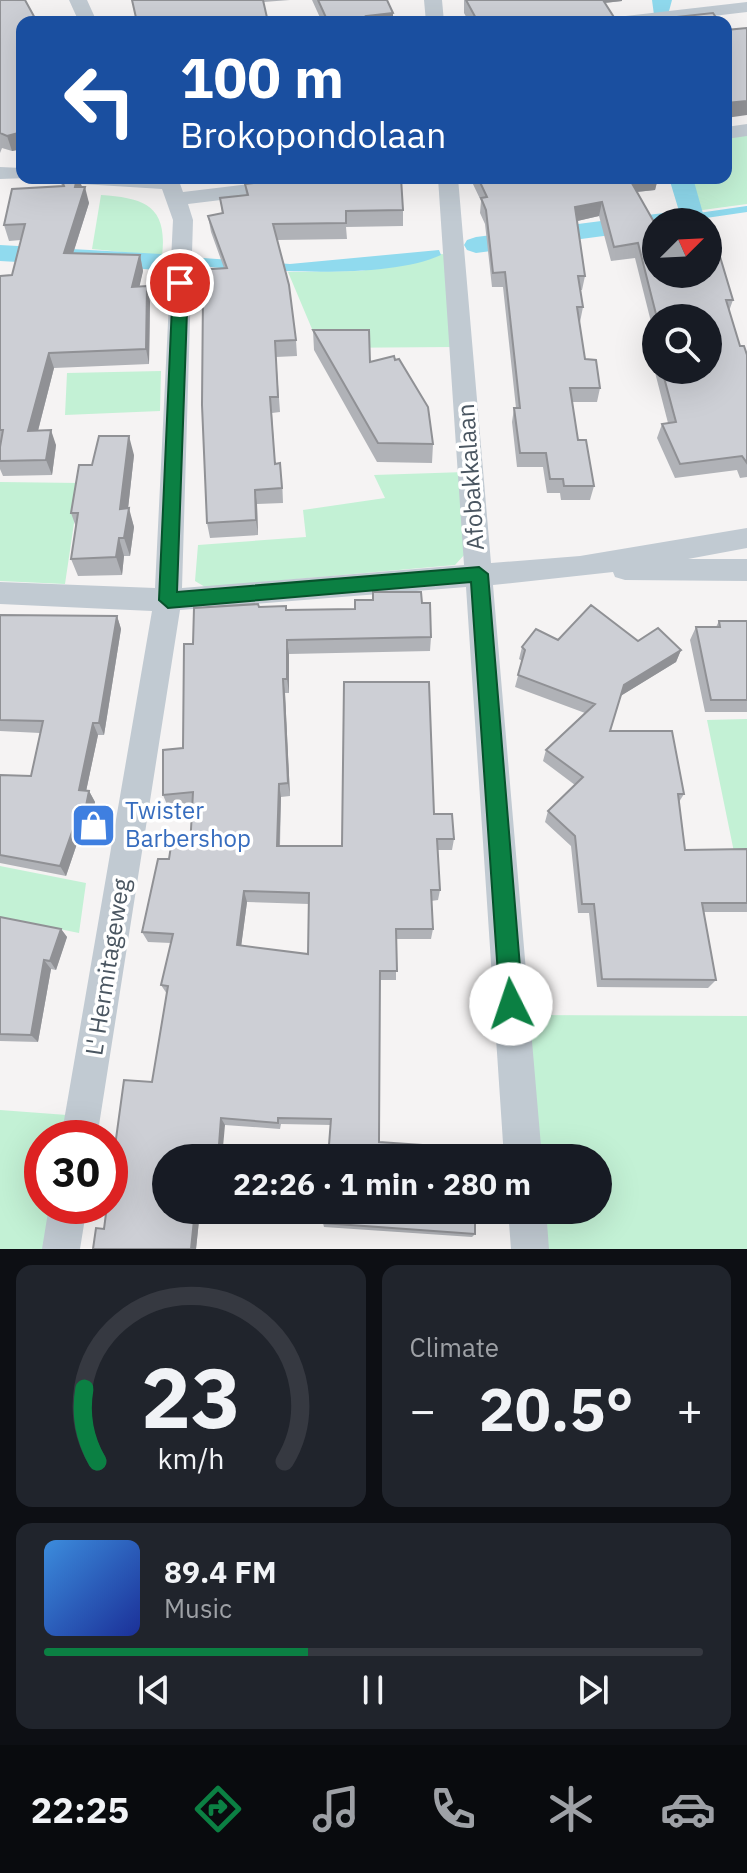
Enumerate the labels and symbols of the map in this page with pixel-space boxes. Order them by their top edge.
north arrow [642,208,722,288]
pin [146,249,214,317]
street label: Afobakkalaan [449,403,491,552]
place label: Twister Barbershop [125,794,251,854]
shop icon: Twister Barbershop [70,801,118,849]
street label: L' Hermitageweg [77,876,137,1058]
position arrow [469,962,553,1046]
speed limit sign: 30 [24,1120,128,1224]

